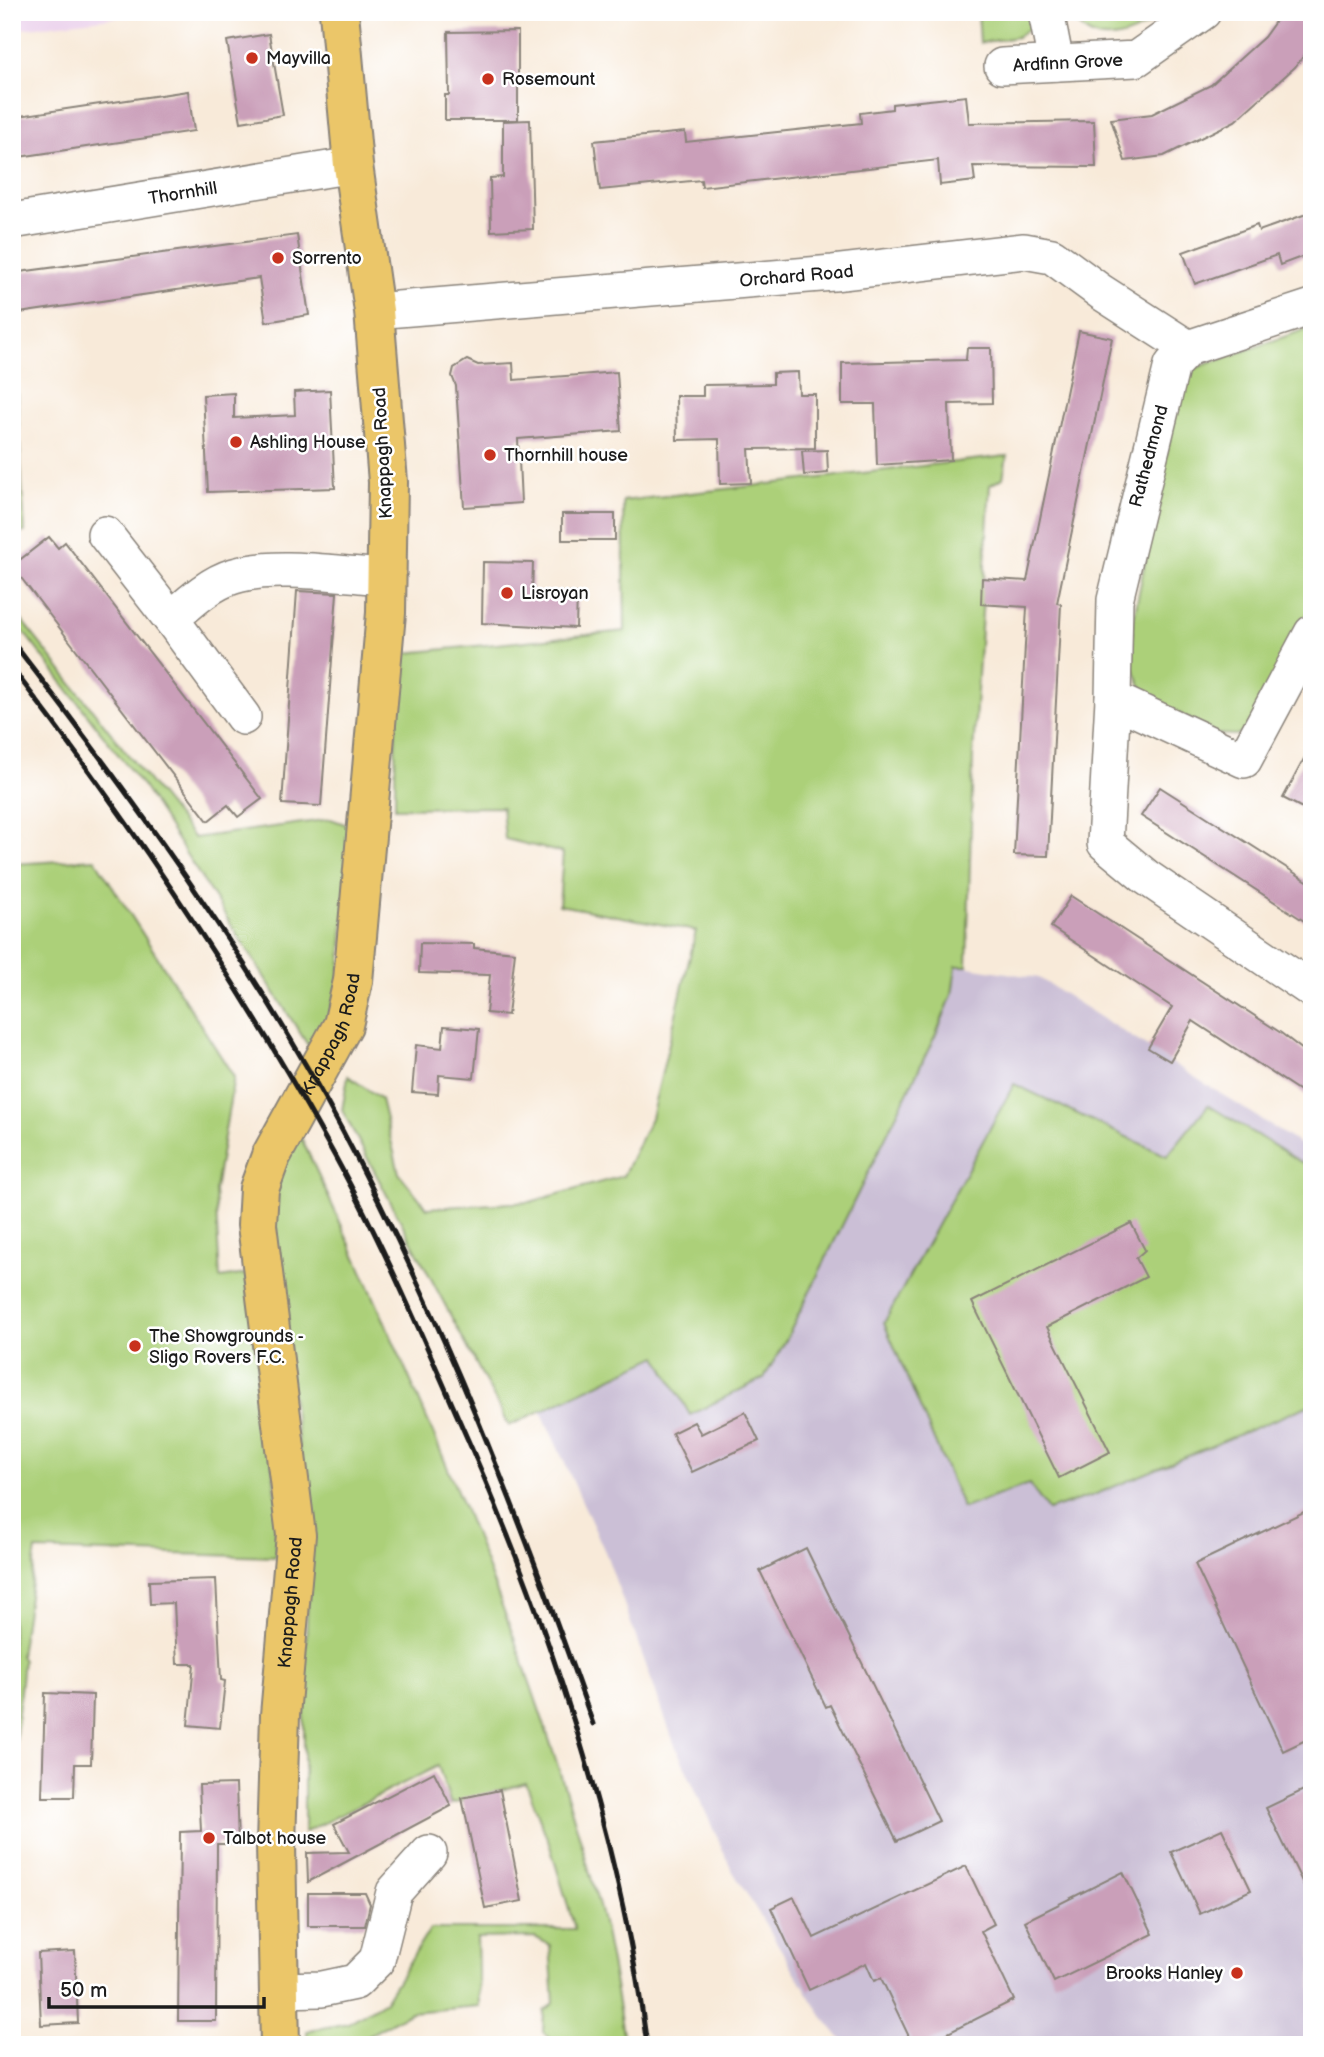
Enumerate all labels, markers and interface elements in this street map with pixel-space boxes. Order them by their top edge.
place label: Mayvilla [266,48,331,69]
street label: Ardfinn Grove [1012,49,1124,76]
marker: Mayvilla [244,50,260,66]
place label: Rosemount [502,69,596,90]
marker: Rosemount [480,71,496,87]
street label: Thornhill [147,177,219,209]
place label: Sorrento [292,248,362,269]
marker: Sorrento [270,250,286,266]
street label: Orchard Road [739,260,855,291]
street label: Knappagh Road [369,387,397,519]
street label: Rathedmond [1125,403,1173,509]
place label: Ashling House [250,432,366,453]
marker: Ashling House [228,434,244,450]
place label: Thornhill house [504,445,628,466]
marker: Thornhill house [482,447,498,463]
place label: Lisroyan [521,583,589,604]
marker: Lisroyan [499,585,515,601]
street label: Knappagh Road [296,972,364,1099]
place label: The Showgrounds - Sligo Rovers F.C. [149,1326,304,1368]
marker: The Showgrounds - Sligo Rovers F.C. [127,1338,143,1354]
street label: Knappagh Road [274,1536,306,1669]
place label: Talbot house [223,1828,327,1849]
marker: Talbot house [201,1830,217,1846]
place label: Brooks Hanley [1105,1963,1224,1984]
marker: Brooks Hanley [1229,1965,1245,1981]
scale bar [49,1966,264,2010]
text: 50 m [60,1978,107,2003]

